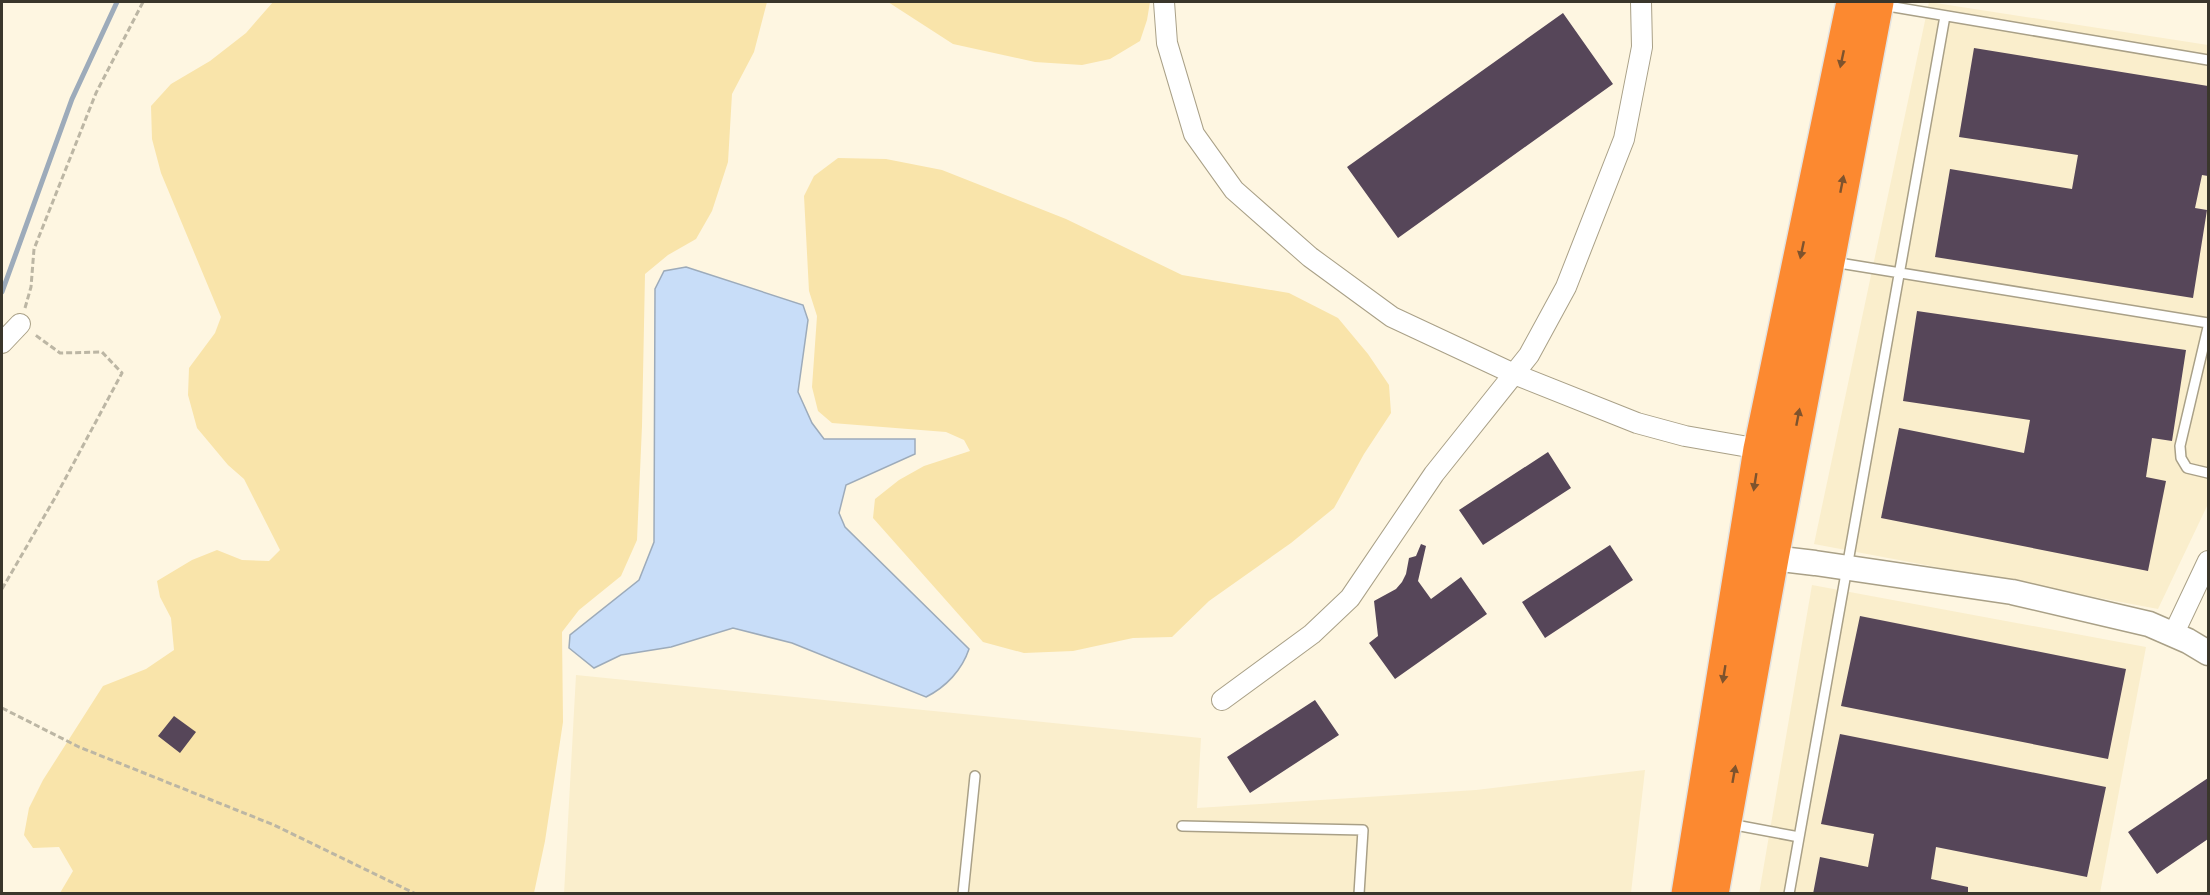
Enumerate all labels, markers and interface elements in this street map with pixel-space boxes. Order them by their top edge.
one-way arrow [1836,49,1846,68]
one-way arrow [1838,174,1847,193]
one-way arrow [1797,240,1806,259]
one-way arrow [1794,407,1803,426]
one-way arrow [1750,473,1759,492]
one-way arrow [1719,665,1728,684]
one-way arrow [1729,764,1738,783]

